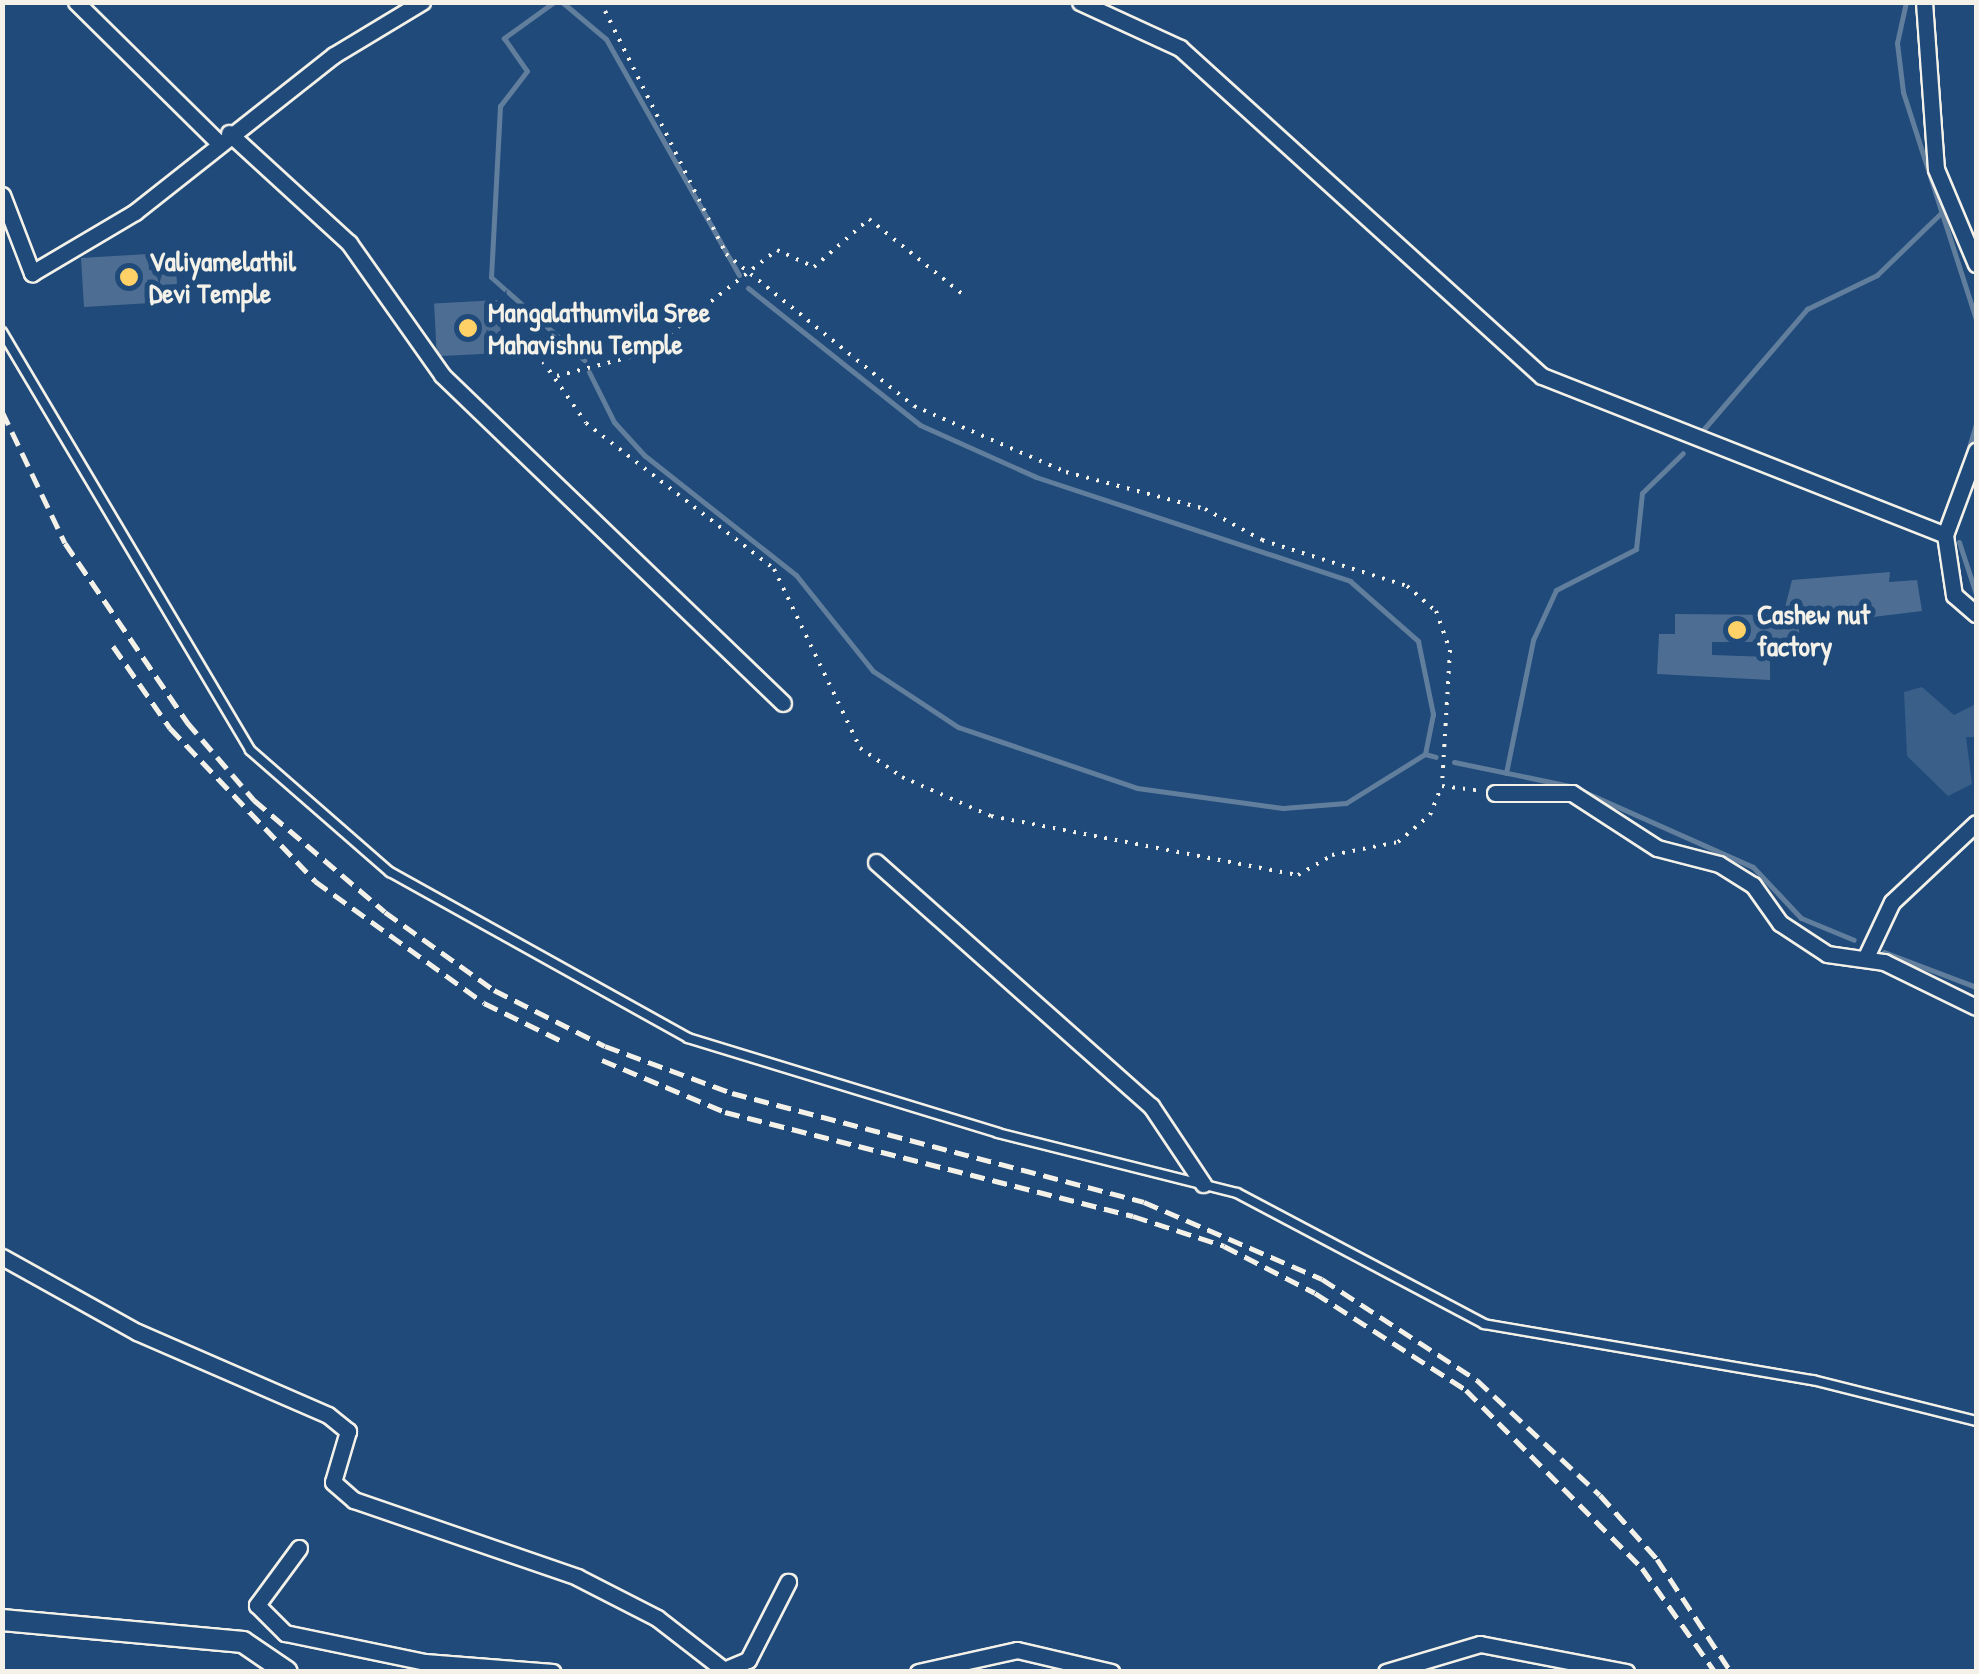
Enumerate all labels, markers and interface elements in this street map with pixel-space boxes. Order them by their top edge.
place label: Valiyamelathil Devi Temple [149,244,296,310]
marker: Valiyamelathil Devi Temple [118,266,140,288]
place label: Mangalathumvila Sree Mahavishnu Temple [488,295,710,361]
marker: Mangalathumvila Sree Mahavishnu Temple [457,317,479,339]
place label: Cashew nut factory [1757,597,1870,663]
marker: Cashew nut factory [1726,619,1748,641]

